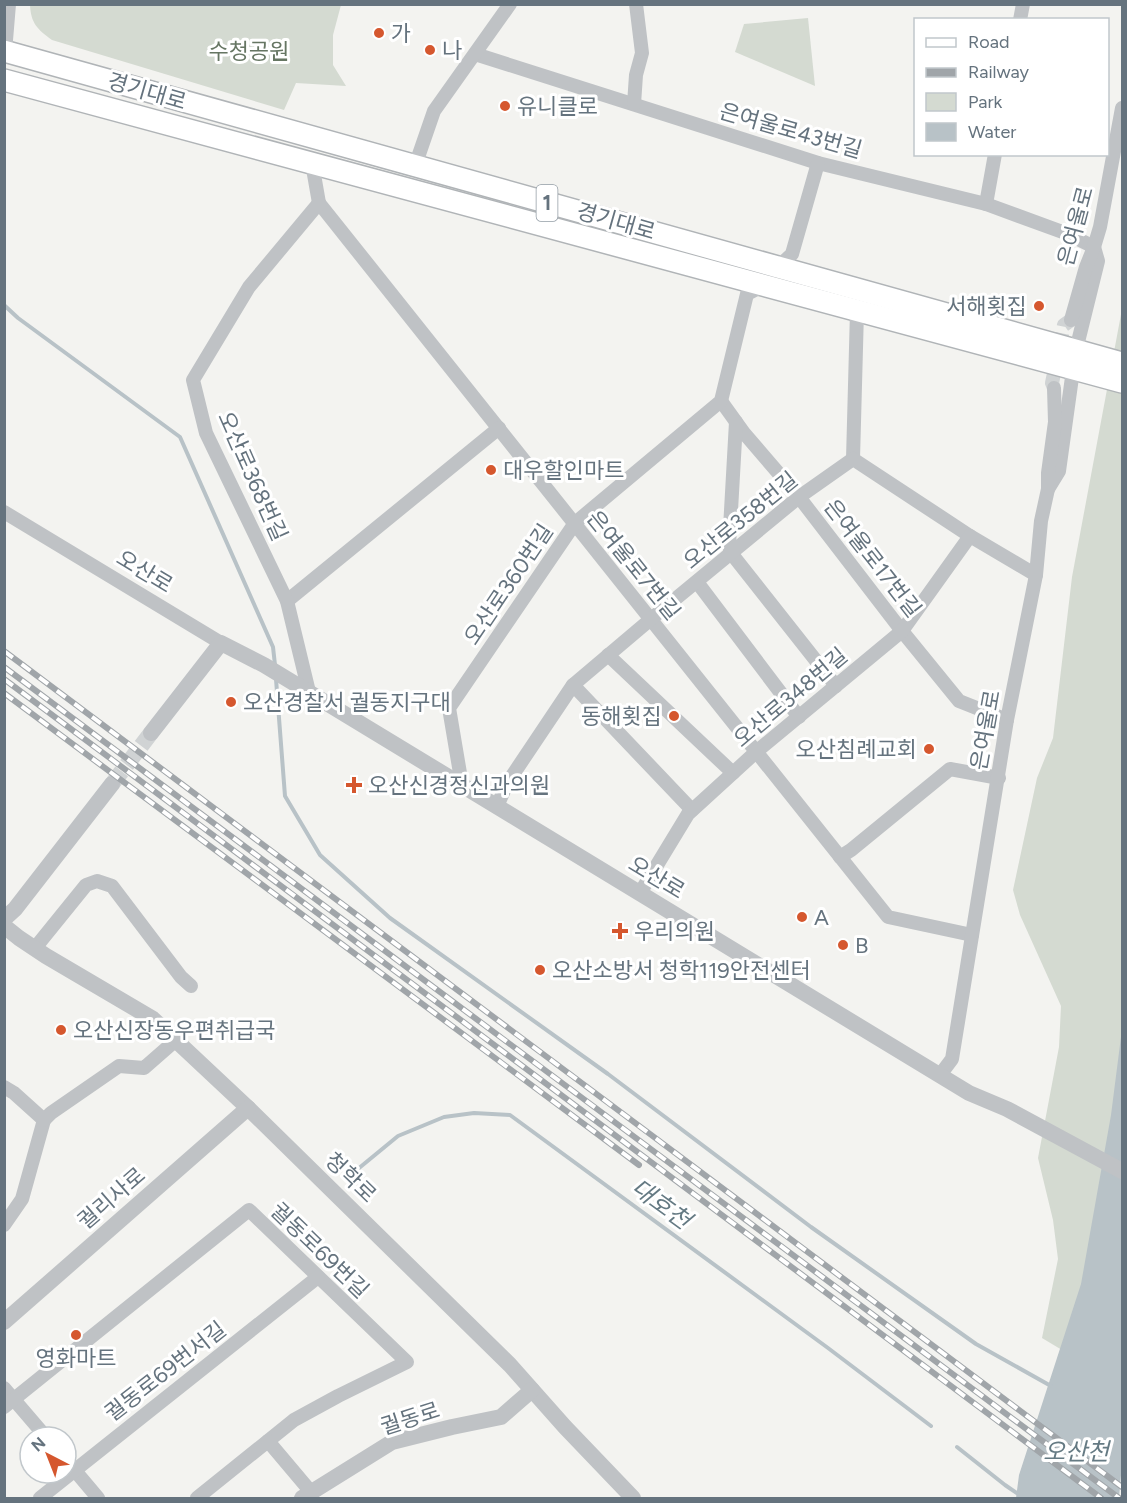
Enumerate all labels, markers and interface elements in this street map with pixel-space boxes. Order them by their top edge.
legend [914,18,1109,156]
place label: 가 [391,20,411,47]
marker: 가 [372,26,386,40]
text: Road [968,31,1009,53]
place label: 나 [442,37,462,64]
park label: 수청공원 [209,38,289,65]
marker: 나 [423,43,437,57]
text: Railway [968,61,1030,83]
street label: 경기대로 [104,67,189,116]
text: Park [968,91,1003,113]
place label: 유니클로 [517,93,598,120]
street label: 은여울로43번길 [716,97,865,164]
marker: 유니클로 [498,99,512,113]
text: Water [968,121,1016,143]
street label: 은여울로 [1052,184,1099,269]
road number: 1 [536,185,558,221]
street label: 경기대로 [573,197,658,246]
place label: 서해횟집 [946,293,1027,320]
marker: 서해횟집 [1032,299,1046,313]
street label: 오산로368번길 [212,407,293,545]
place label: 대우할인마트 [503,457,624,484]
marker: 대우할인마트 [484,463,498,477]
street label: 오산로358번길 [678,466,803,575]
street label: 은여울로17번길 [818,494,927,623]
street label: 은여울로7번길 [581,505,686,626]
street label: 오산로360번길 [458,519,559,650]
street label: 오산로 [112,544,178,599]
street label: 오산로348번길 [728,642,853,753]
street label: 은여울로 [965,688,1006,772]
place label: 오산경찰서 궐동지구대 [243,689,451,716]
marker: 오산경찰서 궐동지구대 [224,695,238,709]
place label: 동해횟집 [581,703,662,730]
marker: 동해횟집 [667,709,681,723]
place label: 오산침례교회 [796,736,917,763]
marker: 오산침례교회 [922,742,936,756]
place label: 오산신경정신과의원 [368,772,550,799]
marker: 오산신경정신과의원 [345,776,363,794]
street label: 오산로 [624,850,690,905]
place label: A [814,904,829,931]
marker: A [795,910,809,924]
place label: 우리의원 [634,918,715,945]
marker: 우리의원 [611,922,629,940]
place label: B [855,932,868,959]
marker: B [836,938,850,952]
place label: 오산소방서 청학119안전센터 [552,957,811,984]
marker: 오산소방서 청학119안전센터 [533,963,547,977]
place label: 오산신장동우편취급국 [73,1017,275,1044]
marker: 오산신장동우편취급국 [54,1023,68,1037]
street label: 청학로 [319,1147,382,1208]
street label: 궐리사로 [72,1162,151,1235]
water label: 대호천 [626,1172,699,1237]
street label: 궐동로69번길 [265,1197,374,1304]
street label: 궐동로69번서길 [99,1316,231,1427]
marker: 영화마트 [69,1328,83,1342]
place label: 영화마트 [36,1345,116,1372]
street label: 궐동로 [377,1396,443,1441]
north arrow [18,1425,78,1485]
text: N [27,1433,49,1455]
water label: 오산천 [1043,1437,1112,1466]

